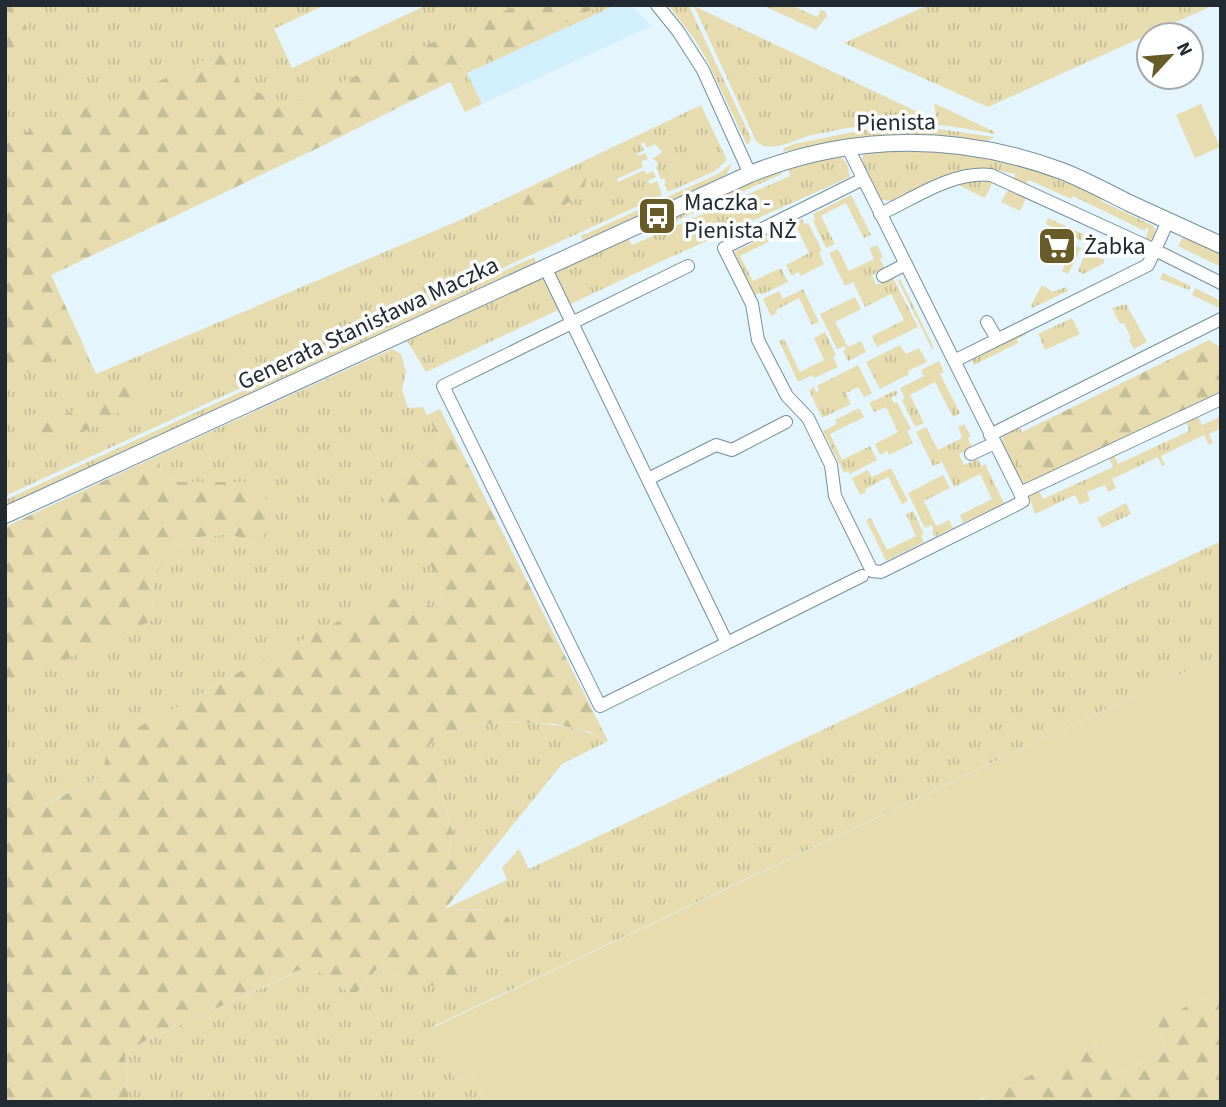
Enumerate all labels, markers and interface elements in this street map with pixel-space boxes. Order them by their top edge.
north arrow [1135,21,1205,91]
text: N [1169,38,1199,61]
street label: Pienista [856,104,936,141]
place label: Maczka - Pienista NŻ [684,185,797,248]
bus stop icon: Maczka - Pienista NŻ [636,195,678,237]
supermarket icon: Żabka [1036,225,1078,267]
place label: Żabka [1084,229,1146,264]
street label: Generała Stanisława Maczka [232,248,504,399]

